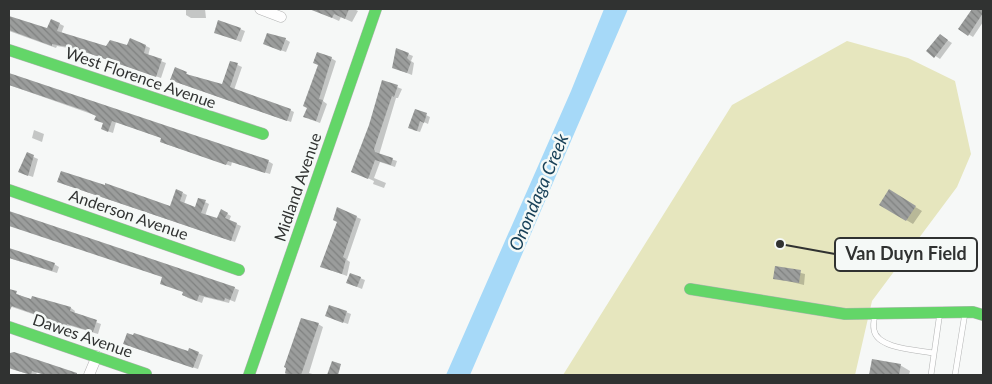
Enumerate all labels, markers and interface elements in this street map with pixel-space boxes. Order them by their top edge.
street label: West Florence Avenue [63,42,219,112]
street label: Midland Avenue [270,130,324,244]
water label: Onondaga Creek [503,130,573,254]
street label: Anderson Avenue [67,185,191,243]
callout: Van Duyn Field [835,238,977,271]
text: Van Duyn Field [844,242,967,264]
street label: Dawes Avenue [31,309,135,361]

